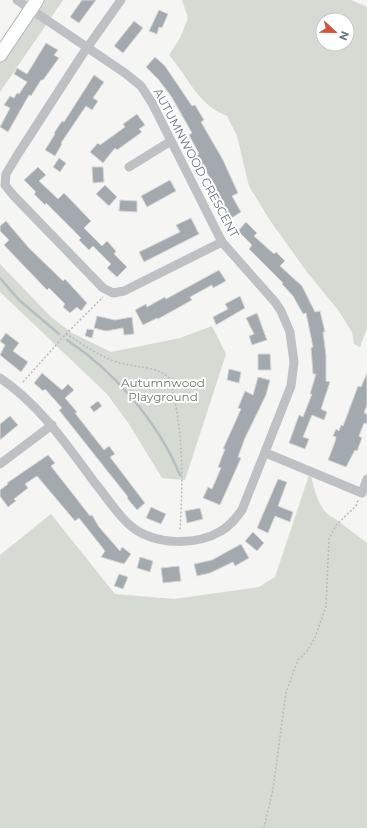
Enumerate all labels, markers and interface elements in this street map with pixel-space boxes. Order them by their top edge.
north arrow [315,12,355,52]
text: N [336,29,352,42]
street label: AUTUMNWOOD CRESCENT [151,85,242,240]
park label: Autumnwood Playground [121,375,205,404]

